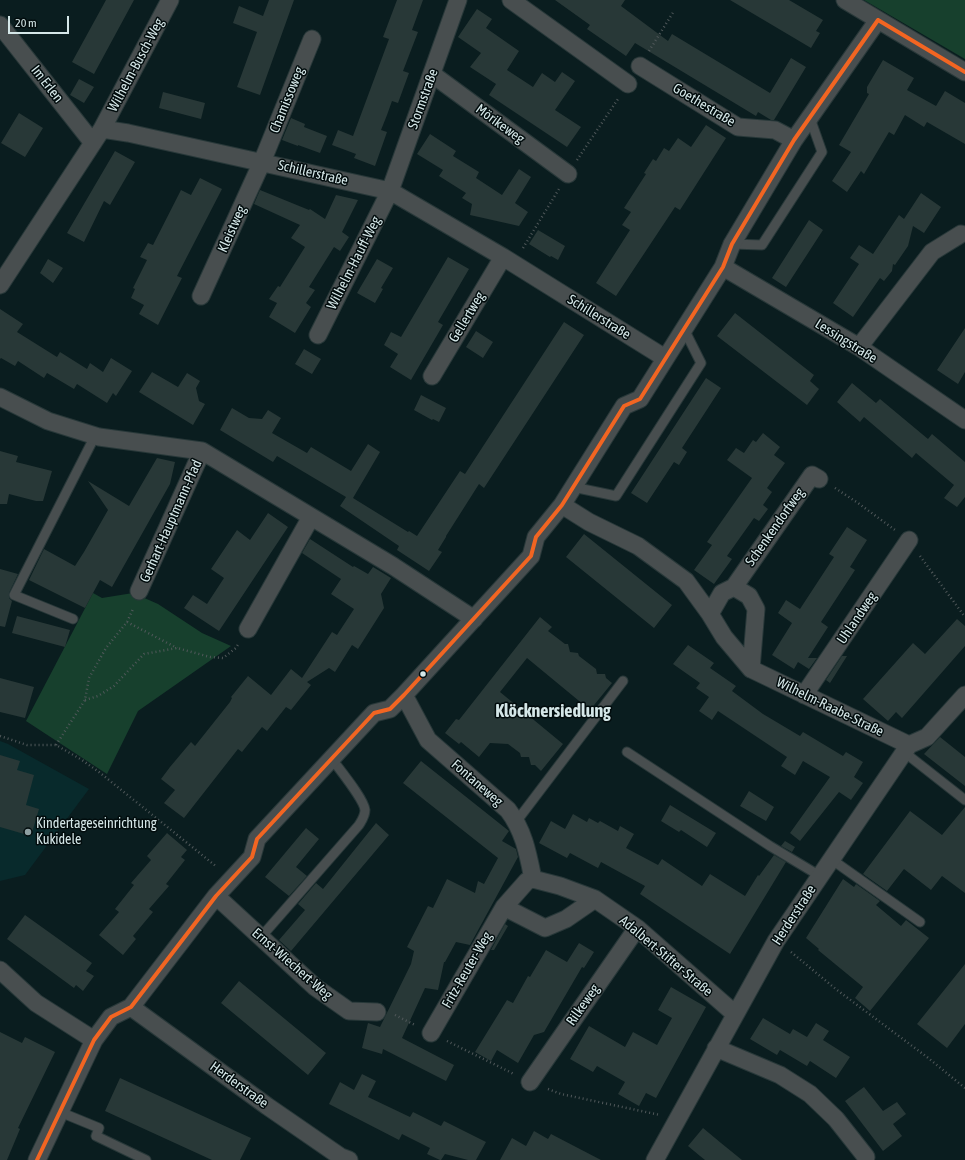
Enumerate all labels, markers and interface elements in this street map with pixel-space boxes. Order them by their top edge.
scale bar [10,8,71,34]
street label: Wilhelm-Busch-Weg [104,15,168,115]
text: 20 m [15,16,37,30]
street label: Im Erlen [27,62,67,106]
street label: Chamissoweg [266,64,308,136]
street label: Stormstraße [404,67,442,131]
street label: Goethestraße [670,80,738,130]
street label: Mörikeweg [472,101,528,147]
street label: Schillerstraße [276,157,350,189]
street label: Kleistweg [214,203,250,255]
street label: Wilhelm-Hauff-Weg [323,214,385,312]
street label: Gellertweg [445,289,489,345]
street label: Schillerstraße [564,291,634,343]
street label: Lessingstraße [812,315,880,367]
street label: Gerhart-Hauptmann-Pfad [136,457,206,585]
street label: Schenkendorfweg [742,485,808,569]
street label: Uhlandweg [833,589,881,647]
unlabelled marker [418,669,428,679]
street label: Wilhelm-Raabe-Straße [774,674,886,740]
district label: Klöcknersiedlung [495,700,611,722]
street label: Fontaneweg [448,756,506,810]
place label: Kindertageseinrichtung Kukidele [36,816,157,848]
marker: Kindertageseinrichtung Kukidele [23,827,33,837]
street label: Herderstraße [768,882,820,948]
street label: Adalbert-Stifter-Straße [616,912,716,1000]
street label: Ernst-Wiechert-Weg [248,925,336,1003]
street label: Fritz-Reuter-Weg [438,929,496,1011]
street label: Rilkeweg [563,981,603,1029]
street label: Herderstraße [207,1058,271,1112]

